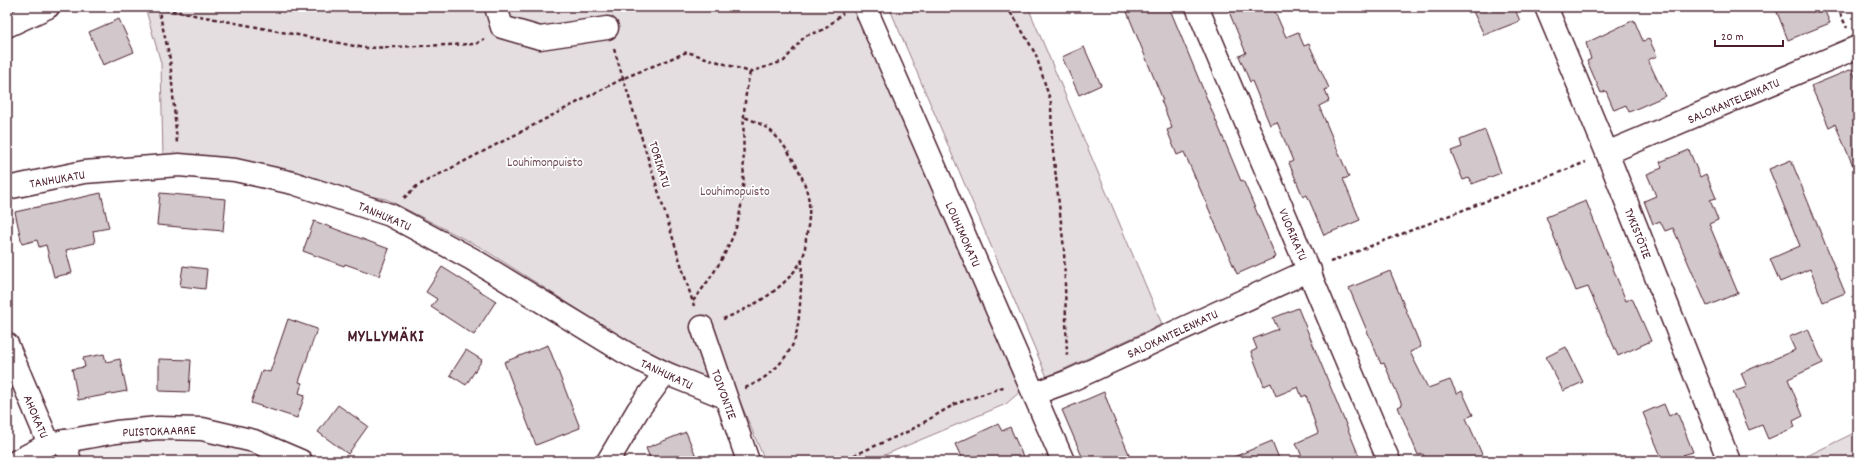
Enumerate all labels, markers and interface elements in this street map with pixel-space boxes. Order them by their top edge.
scale bar [1715,22,1783,48]
text: 20 m [1721,29,1744,46]
street label: SALOKANTELENKATU [1685,74,1783,130]
street label: TORIKATU [643,139,675,190]
park label: Louhimonpuisto [507,154,583,173]
street label: TANHUKATU [28,166,87,195]
park label: Louhimopuisto [700,183,770,202]
street label: TANHUKATU [354,198,414,237]
street label: LOUHIMOKATU [939,199,985,271]
street label: VUORIKATU [1272,206,1311,264]
street label: TYKISTÖTIE [1618,206,1655,262]
street label: SALOKANTELENKATU [1124,306,1222,365]
district label: MYLLYMÄKI [347,326,425,350]
street label: TANHUKATU [636,355,695,396]
street label: TOIVONTIE [705,367,740,423]
street label: AHOKATU [17,392,52,442]
street label: PUISTOKAARRE [122,422,196,443]

